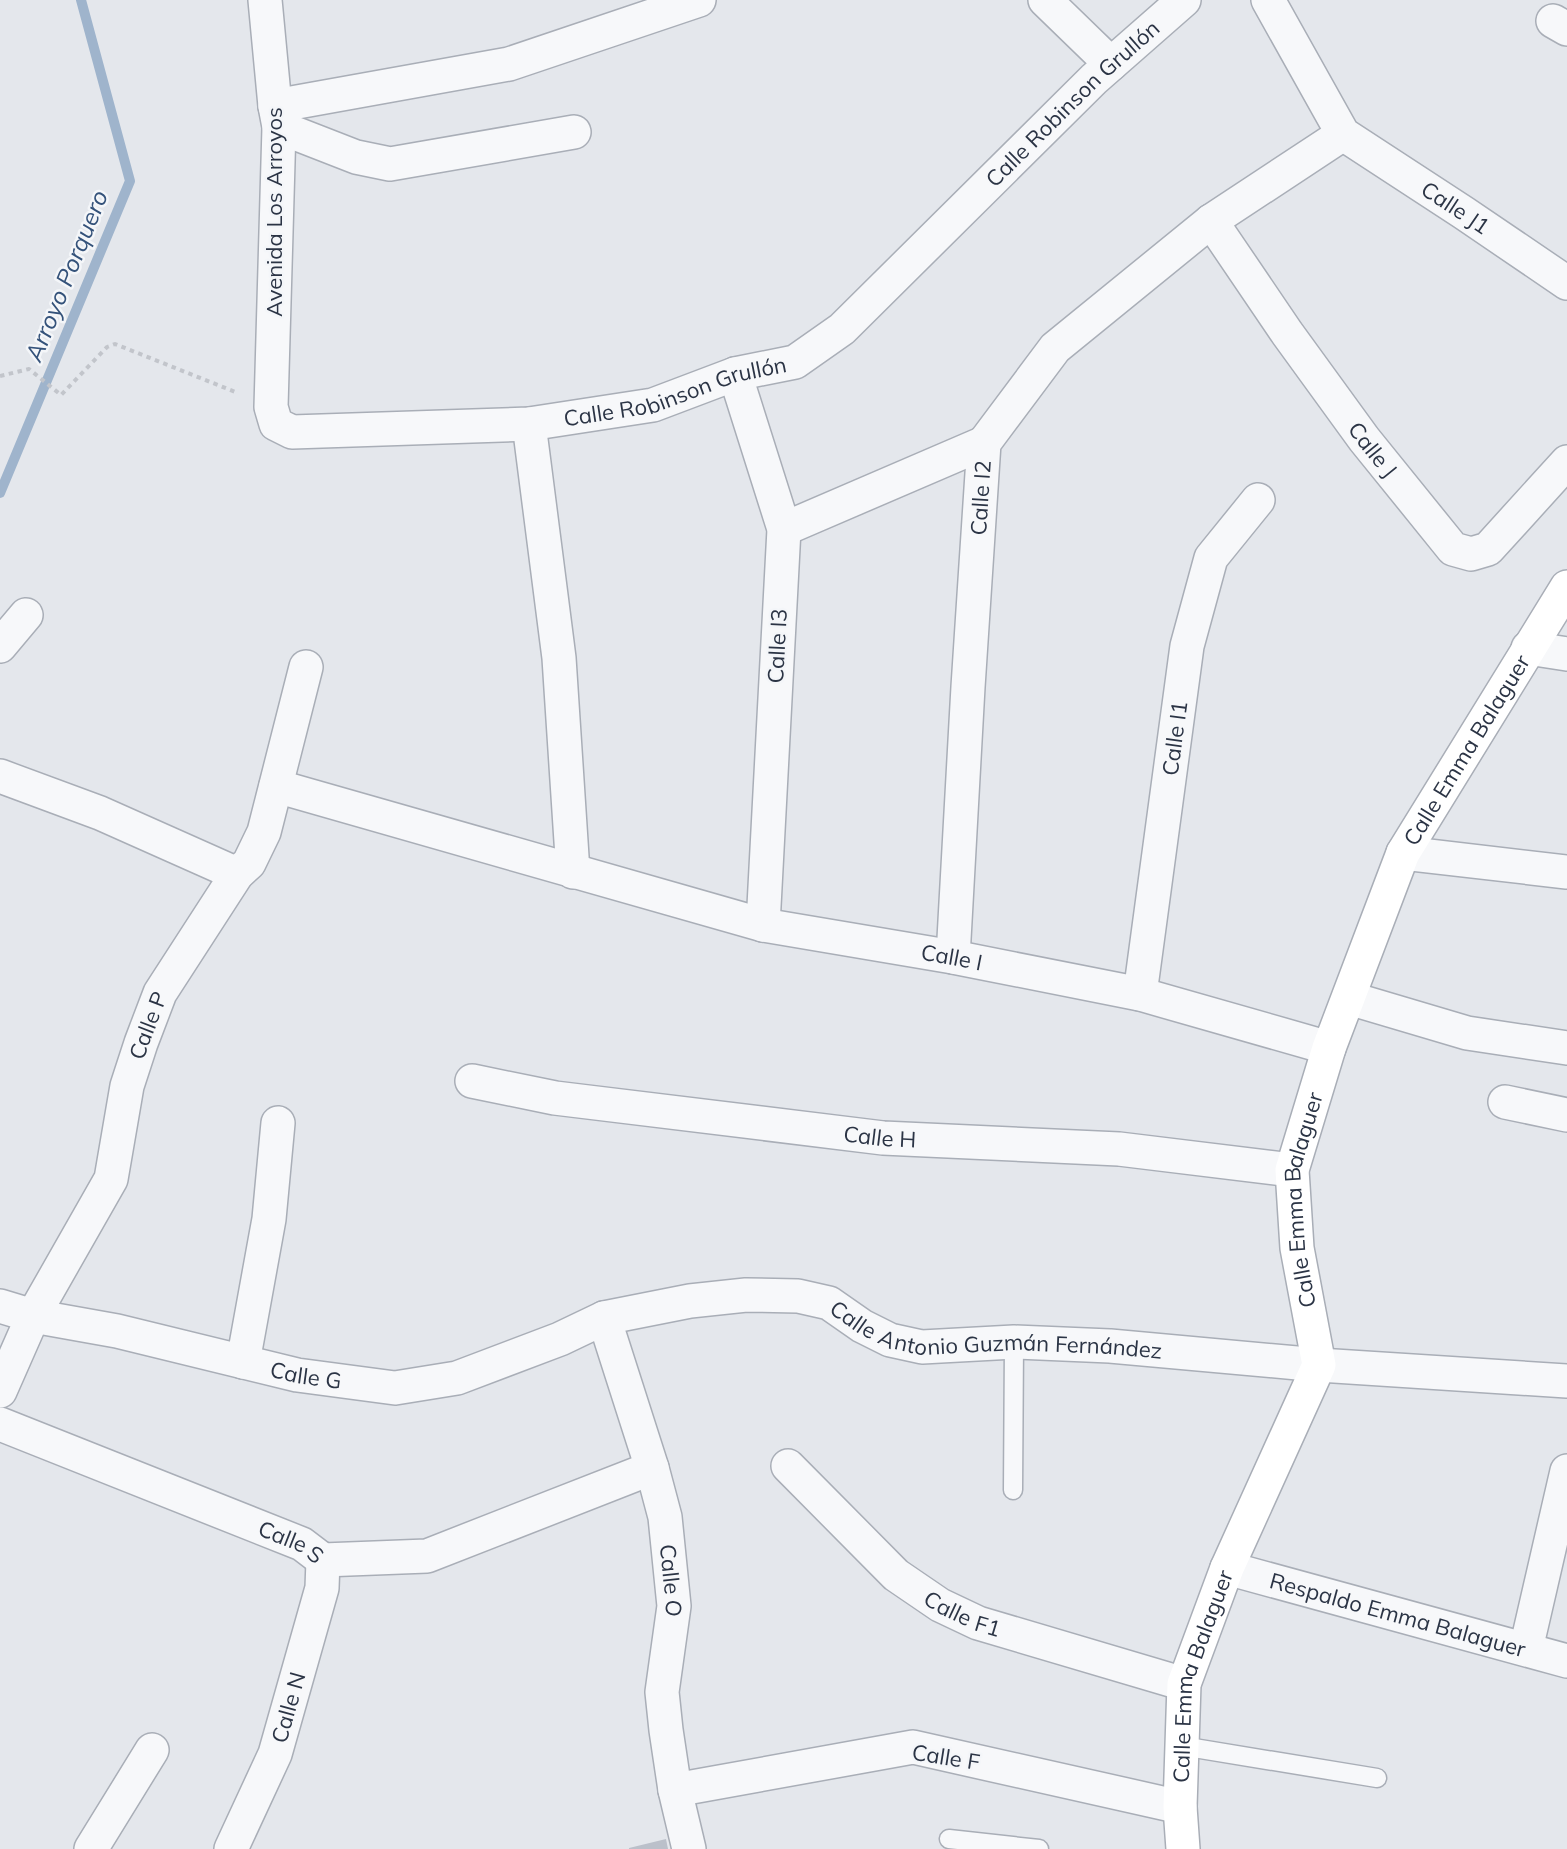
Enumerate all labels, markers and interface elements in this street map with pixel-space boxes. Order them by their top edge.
street label: Calle Robinson Grullón [980,14,1165,193]
street label: Avenida Los Arroyos [260,107,288,317]
street label: Calle J1 [1416,175,1495,240]
water label: Arroyo Porquero [18,186,114,366]
street label: Calle Robinson Grullón [562,350,789,432]
street label: Calle J [1342,416,1403,483]
street label: Calle I2 [964,459,997,536]
street label: Calle I3 [761,608,793,684]
street label: Calle Emma Balaguer [1397,649,1536,851]
street label: Calle I1 [1156,699,1193,777]
street label: Calle I [919,938,985,977]
street label: Calle P [123,988,173,1063]
street label: Calle Emma Balaguer [1278,1089,1329,1310]
street label: Calle H [842,1119,917,1154]
street label: Calle Antonio Guzmán Fernández [824,1294,1163,1365]
street label: Calle G [267,1355,343,1395]
street label: Calle S [254,1514,330,1570]
street label: Calle O [654,1543,689,1619]
street label: Calle Emma Balaguer [1167,1566,1239,1783]
street label: Respaldo Emma Balaguer [1267,1566,1529,1663]
street label: Calle F1 [918,1584,1004,1643]
street label: Calle N [265,1669,312,1746]
street label: Calle F [910,1738,982,1776]

